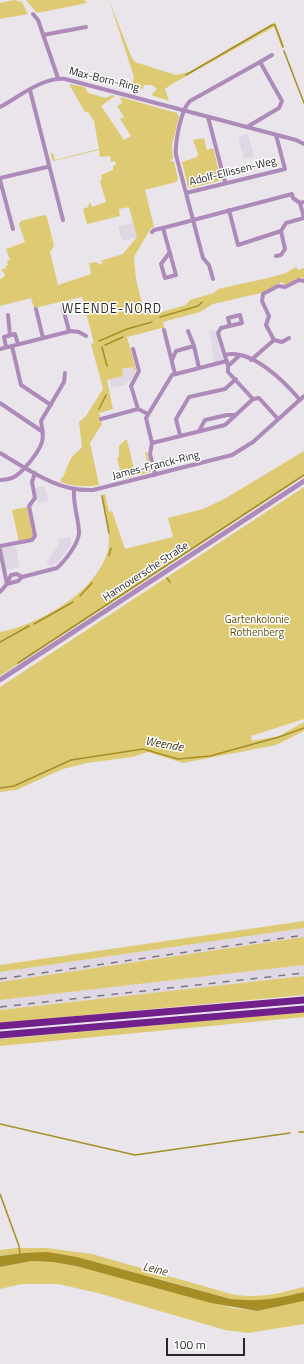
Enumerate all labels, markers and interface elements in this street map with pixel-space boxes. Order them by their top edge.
street label: Max-Born-Ring [67,65,141,95]
street label: Adolf-Ellissen-Weg [188,155,278,189]
district label: WEENDE-NORD [62,302,162,318]
street label: James-Franck-Ring [111,449,201,483]
street label: Hannoversche Straße [101,539,191,605]
park label: Gartenkolonie Rothenberg [225,613,289,639]
water label: Weende [144,735,184,755]
water label: Leine [141,1260,169,1280]
scale bar [168,1330,247,1356]
text: 100 m [173,1335,206,1354]

